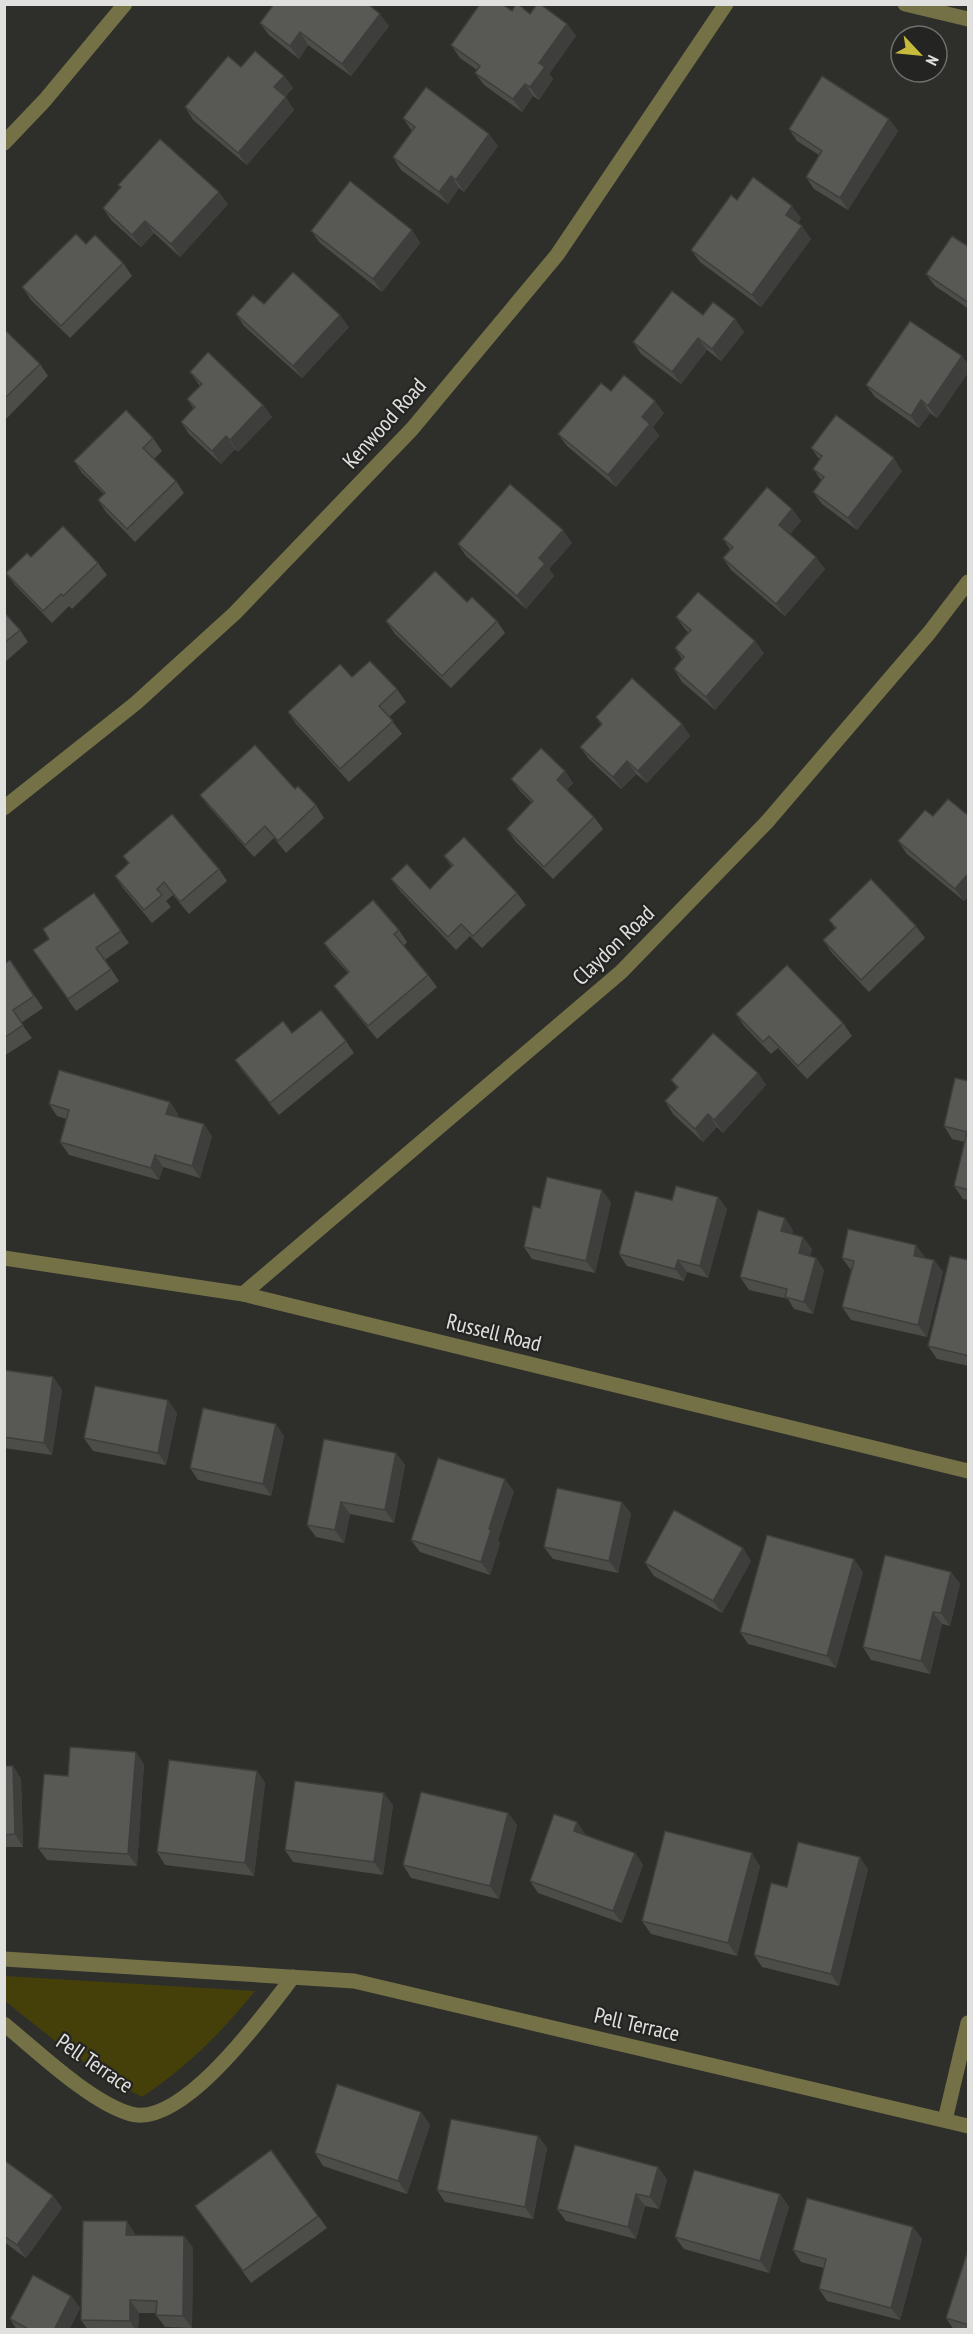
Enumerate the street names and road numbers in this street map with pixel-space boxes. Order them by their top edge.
street label: Kenwood Road [336,372,432,474]
street label: Claydon Road [566,899,660,991]
street label: Russell Road [444,1307,544,1357]
street label: Pell Terrace [592,2001,682,2047]
street label: Pell Terrace [51,2027,139,2099]

